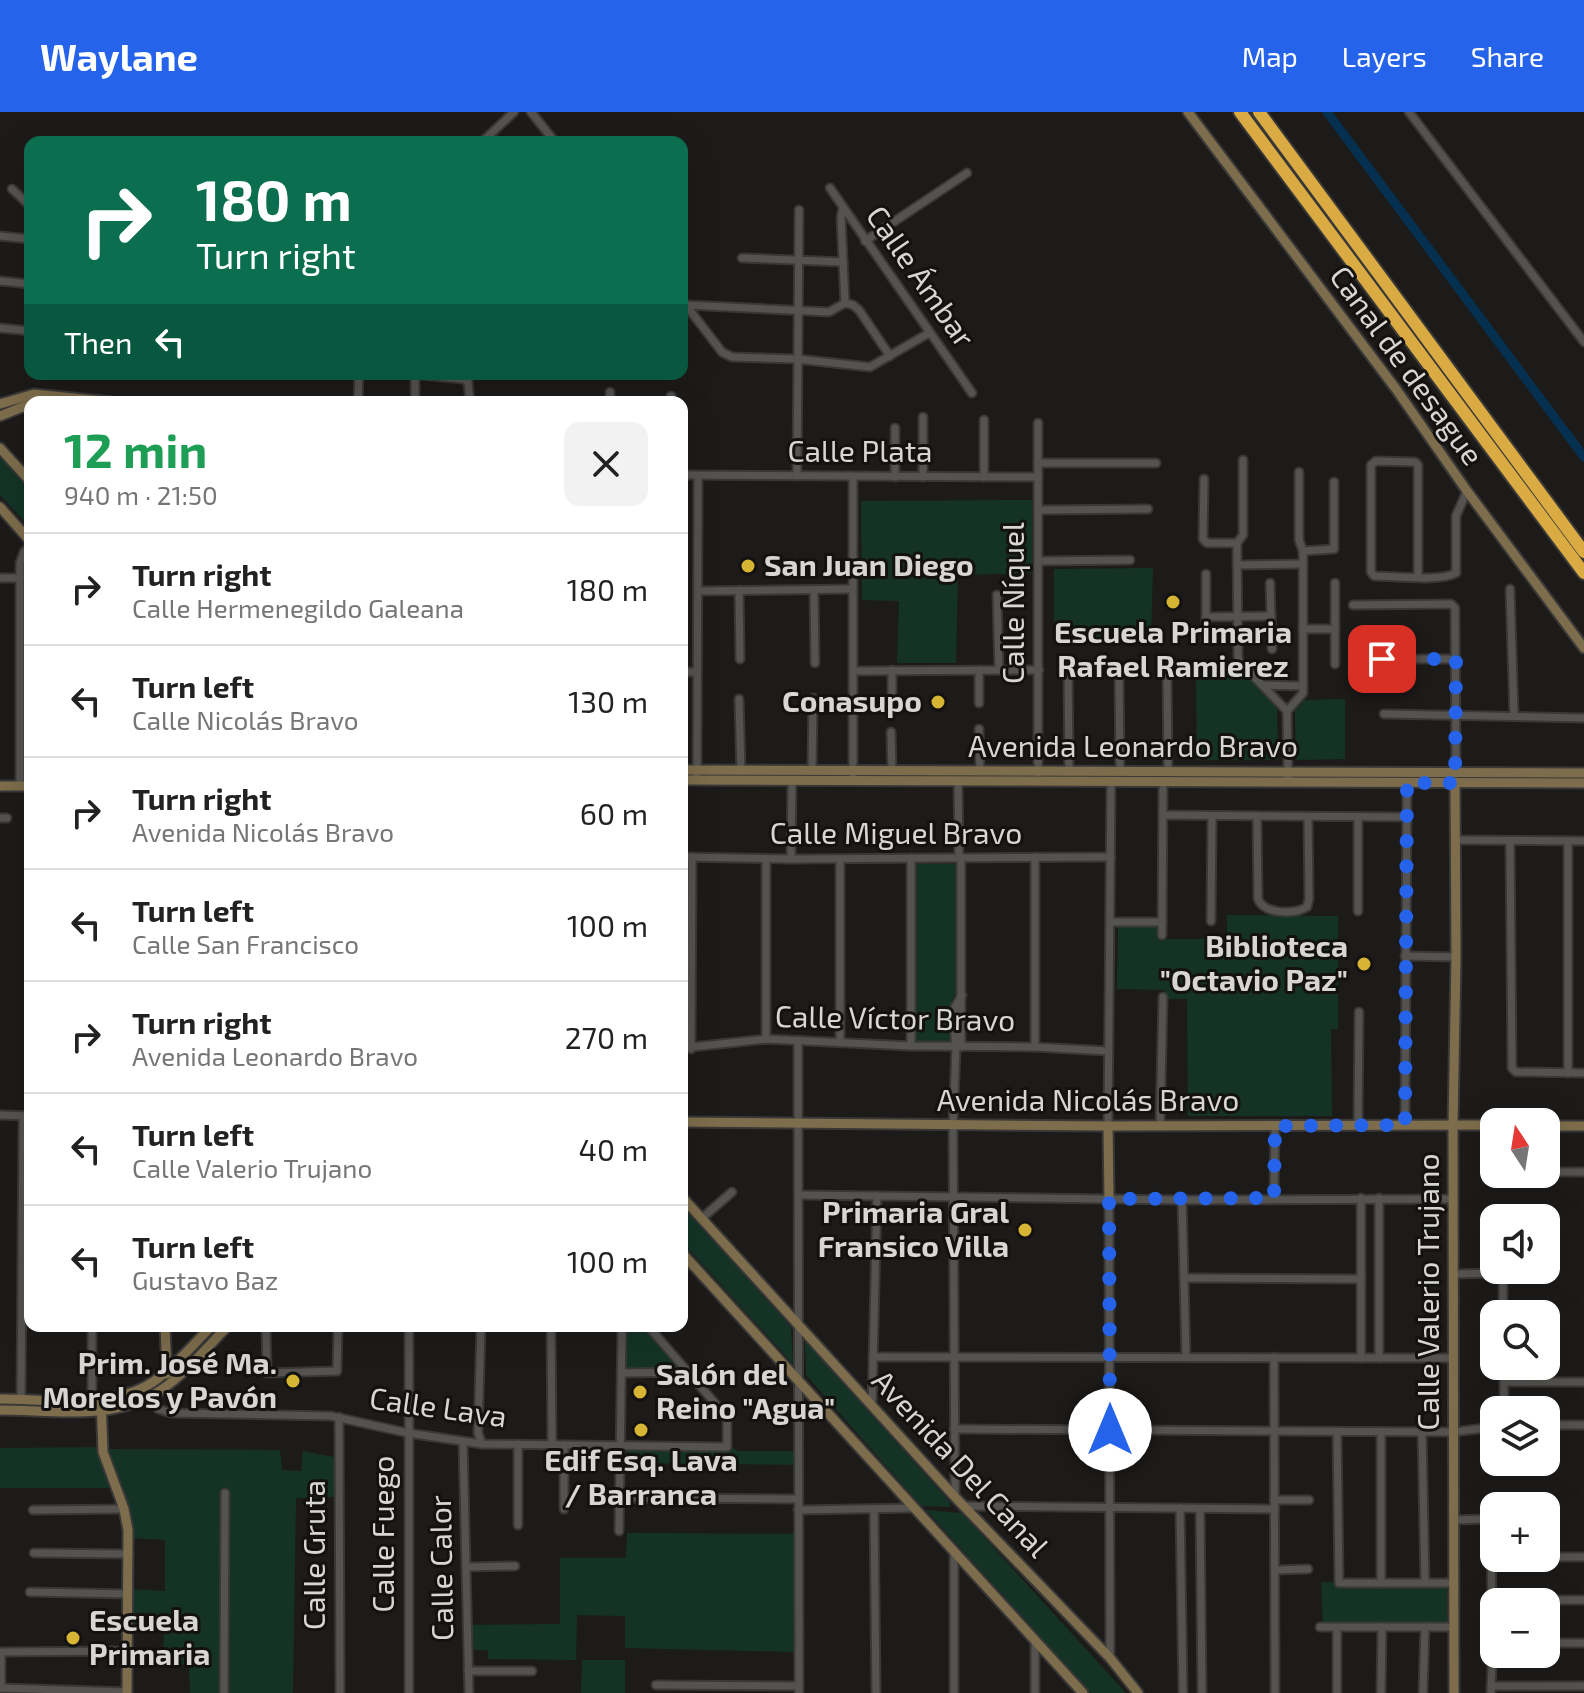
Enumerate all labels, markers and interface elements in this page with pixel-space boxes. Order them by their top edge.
text: Waylane [40,33,198,79]
text: Map [1242,39,1298,73]
text: Layers [1342,39,1427,73]
text: Share [1471,39,1544,73]
text: 180 m [196,165,352,232]
icon: right [64,168,168,272]
street label: Calle Ámbar [860,198,983,353]
text: Turn right [196,233,356,276]
street label: Canal de desague [1323,258,1492,471]
icon: left [148,320,192,364]
text: Then [64,324,132,360]
text: 12 min [64,420,207,478]
button: close [564,422,648,506]
street label: Calle Plata [787,432,933,468]
text: 940 m · 21:50 [64,479,218,510]
street label: Calle Níquel [994,522,1030,684]
place label: San Juan Diego [764,546,974,582]
text: Turn right [132,556,272,592]
marker: San Juan Diego [739,557,757,575]
icon: right [64,567,108,611]
text: 180 m [567,571,648,607]
text: Calle Hermenegildo Galeana [132,592,464,623]
marker: Escuela Primaria Rafael Ramierez [1164,593,1182,611]
place label: Escuela Primaria Rafael Ramierez [1054,613,1292,683]
pin [1348,625,1416,693]
icon: arrive [1360,637,1404,681]
text: Turn left [132,668,254,704]
icon: left [64,679,108,723]
place label: Conasupo [782,682,922,718]
text: 130 m [568,683,648,719]
marker: Conasupo [929,693,947,711]
text: Calle Nicolás Bravo [132,704,359,735]
street label: Avenida Leonardo Bravo [968,727,1298,763]
text: Turn right [132,780,272,816]
icon: right [64,791,108,835]
text: 60 m [580,795,648,831]
street label: Calle Miguel Bravo [770,814,1022,850]
text: Avenida Nicolás Bravo [132,816,394,847]
text: Turn left [132,892,254,928]
icon: left [64,903,108,947]
text: 100 m [567,907,648,943]
place label: Biblioteca "Octavio Paz" [1160,927,1348,997]
text: Calle San Francisco [132,928,359,959]
marker: Biblioteca "Octavio Paz" [1355,955,1373,973]
street label: Calle Víctor Bravo [775,997,1015,1037]
text: Turn right [132,1004,272,1040]
icon: right [64,1015,108,1059]
text: 270 m [565,1019,648,1055]
text: Avenida Leonardo Bravo [132,1040,418,1071]
street label: Avenida Nicolás Bravo [937,1081,1239,1117]
north arrow [1480,1108,1560,1188]
map controls [1480,1108,1560,1668]
text: Turn left [132,1116,254,1152]
icon: left [64,1127,108,1171]
text: 40 m [578,1131,648,1167]
text: Calle Valerio Trujano [132,1152,372,1183]
street label: Calle Valerio Trujano [1409,1153,1445,1431]
place label: Primaria Gral Fransico Villa [818,1193,1009,1263]
button: sound [1480,1204,1560,1284]
marker: Primaria Gral Fransico Villa [1016,1221,1034,1239]
text: Turn left [132,1228,254,1264]
icon: left [64,1239,108,1283]
text: 100 m [567,1243,648,1279]
text: Gustavo Baz [132,1264,278,1295]
button: search [1480,1300,1560,1380]
place label: Prim. José Ma. Morelos y Pavón [42,1344,277,1415]
place label: Salón del Reino "Agua" [656,1355,835,1425]
street label: Avenida Del Canal [866,1362,1057,1564]
marker: Prim. José Ma. Morelos y Pavón [284,1372,302,1390]
street label: Calle Lava [367,1379,509,1433]
marker: Salón del Reino "Agua" [631,1383,649,1401]
position arrow [1068,1388,1152,1472]
button: layers [1480,1396,1560,1476]
marker: Edif Esq. Lava / Barranca [632,1421,650,1439]
place label: Edif Esq. Lava / Barranca [544,1441,738,1511]
street label: Calle Fuego [364,1456,400,1612]
street label: Calle Gruta [295,1480,331,1630]
button: + [1480,1492,1560,1572]
street label: Calle Calor [421,1495,459,1641]
button: − [1480,1588,1560,1668]
place label: Escuela Primaria [89,1601,210,1671]
marker: Escuela Primaria [64,1629,82,1647]

